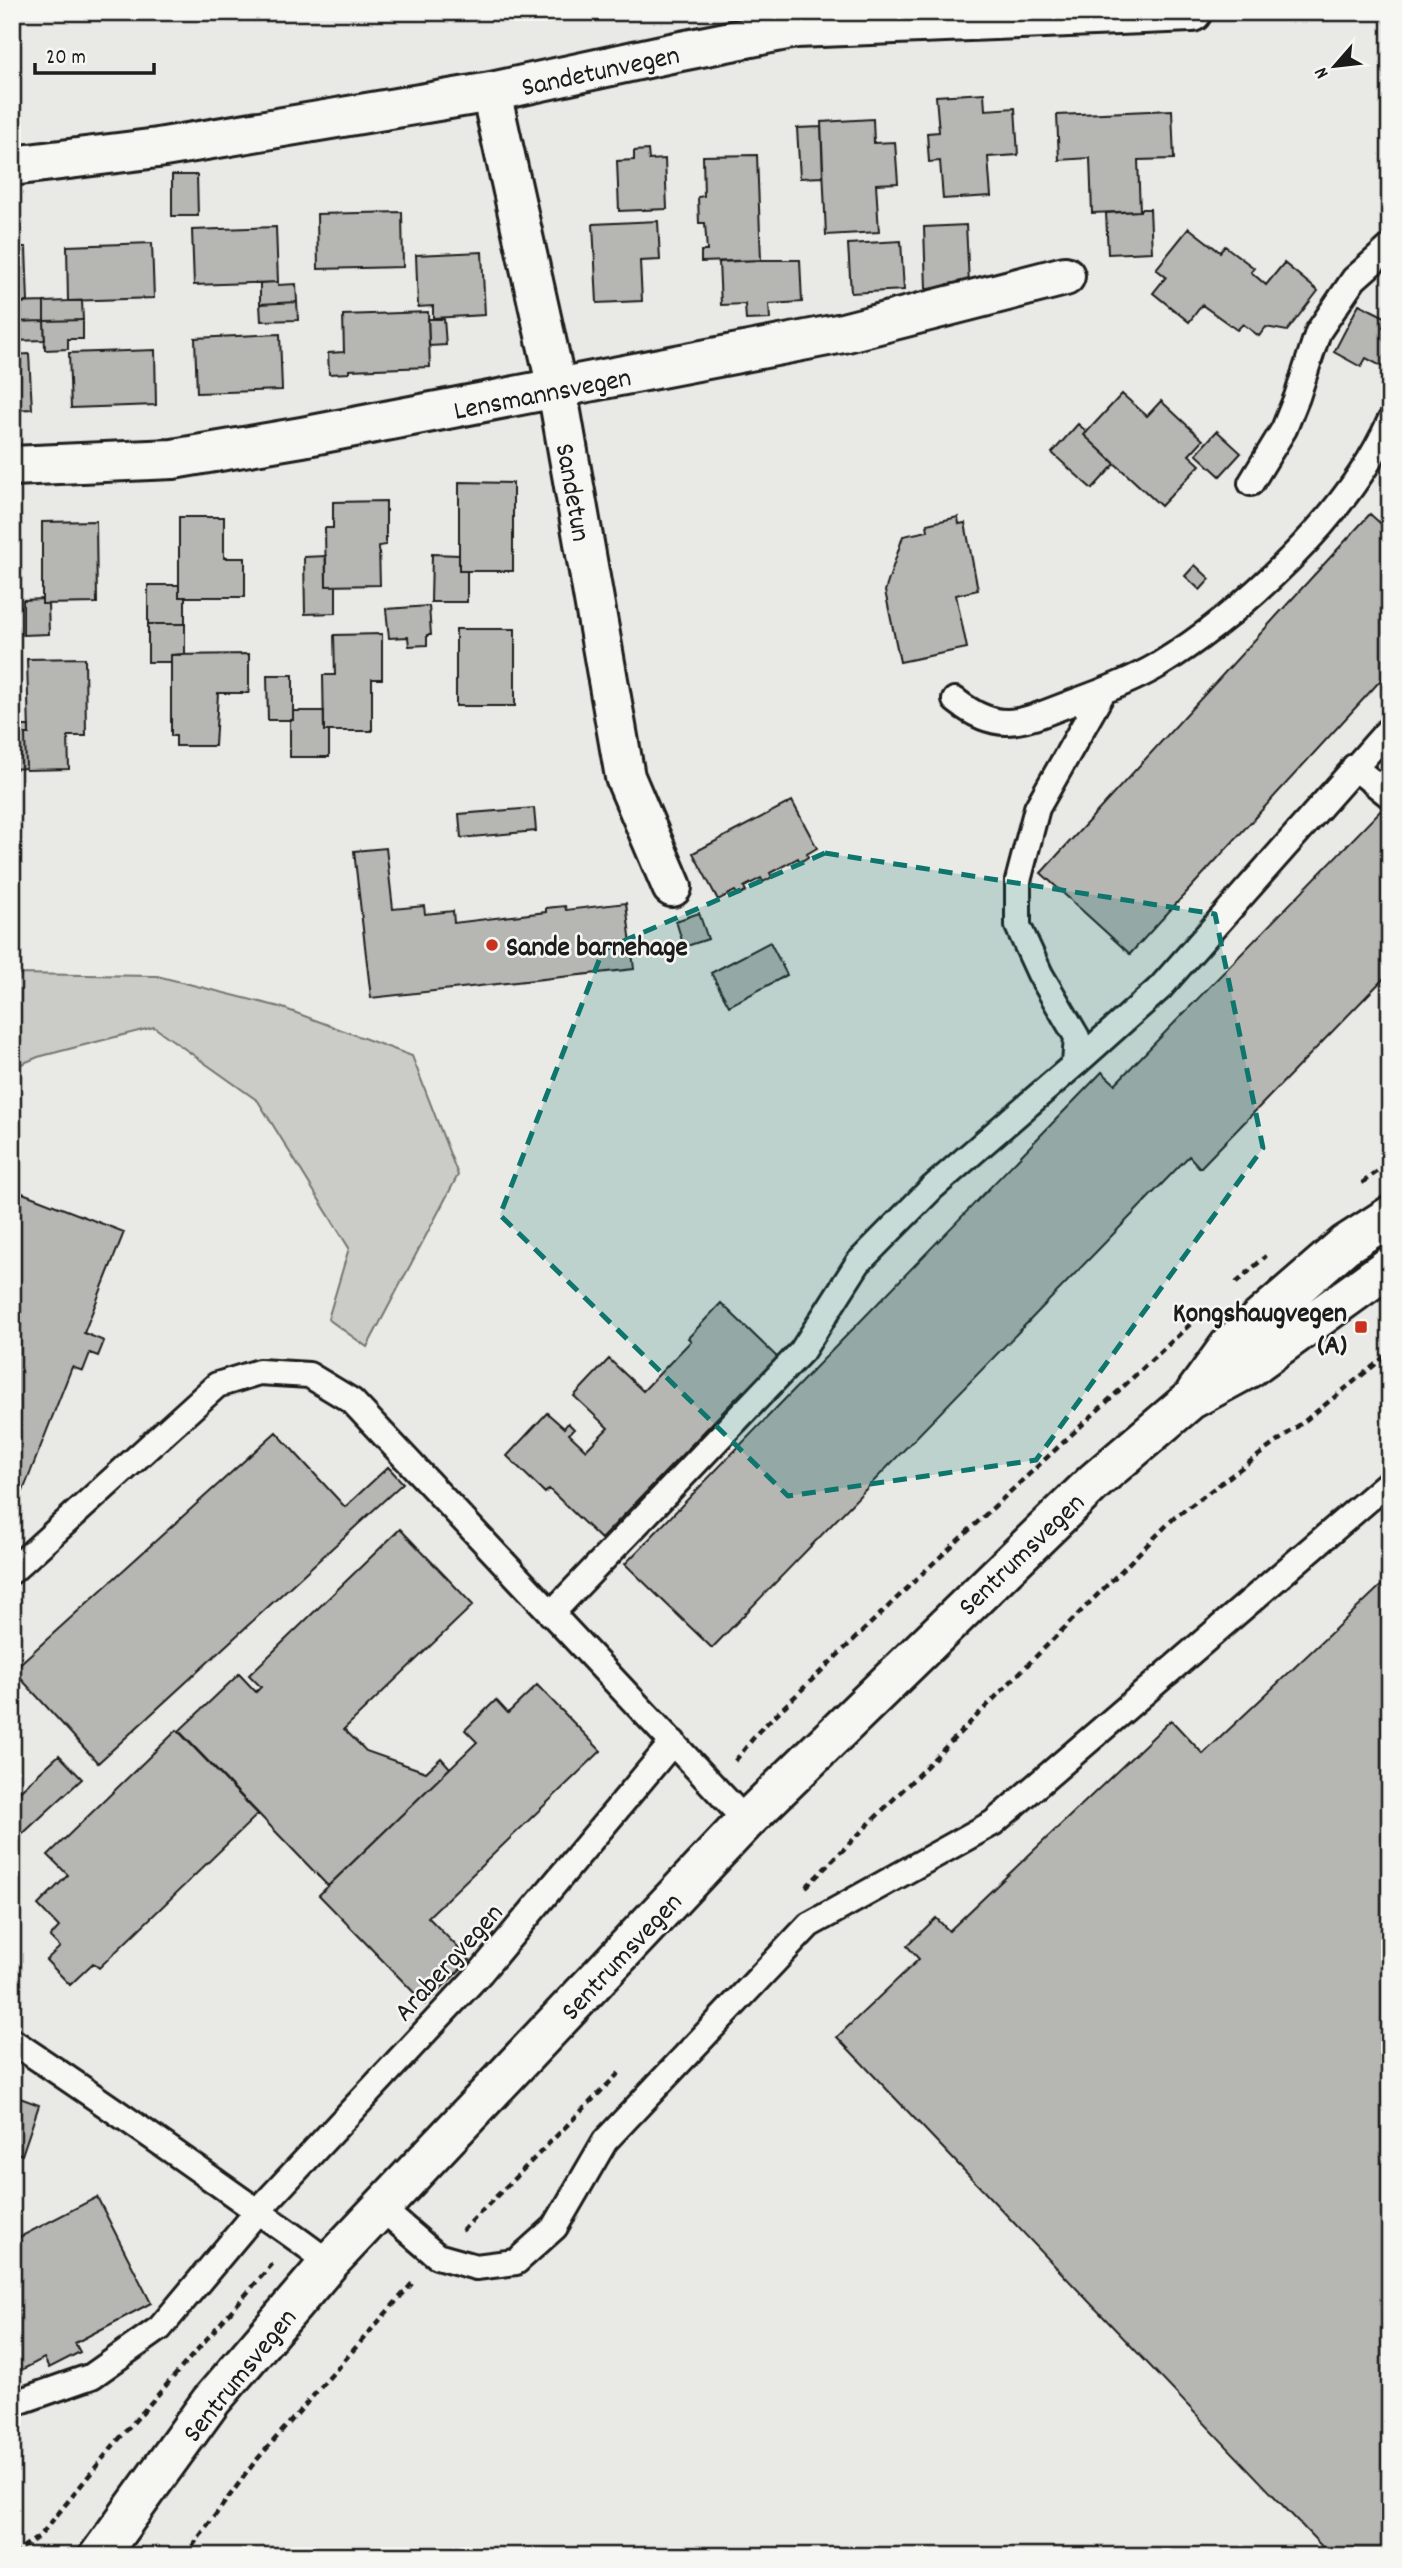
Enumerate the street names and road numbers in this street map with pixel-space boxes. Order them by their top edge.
street label: Sandetunvegen [518,38,684,110]
street label: Lensmannsvegen [451,360,635,434]
street label: Sandetun [542,441,598,545]
street label: Sentrumsvegen [951,1486,1096,1628]
street label: Sentrumsvegen [553,1885,694,2032]
street label: Arabergvegen [387,1896,515,2033]
street label: Sentrumsvegen [175,2301,309,2453]

